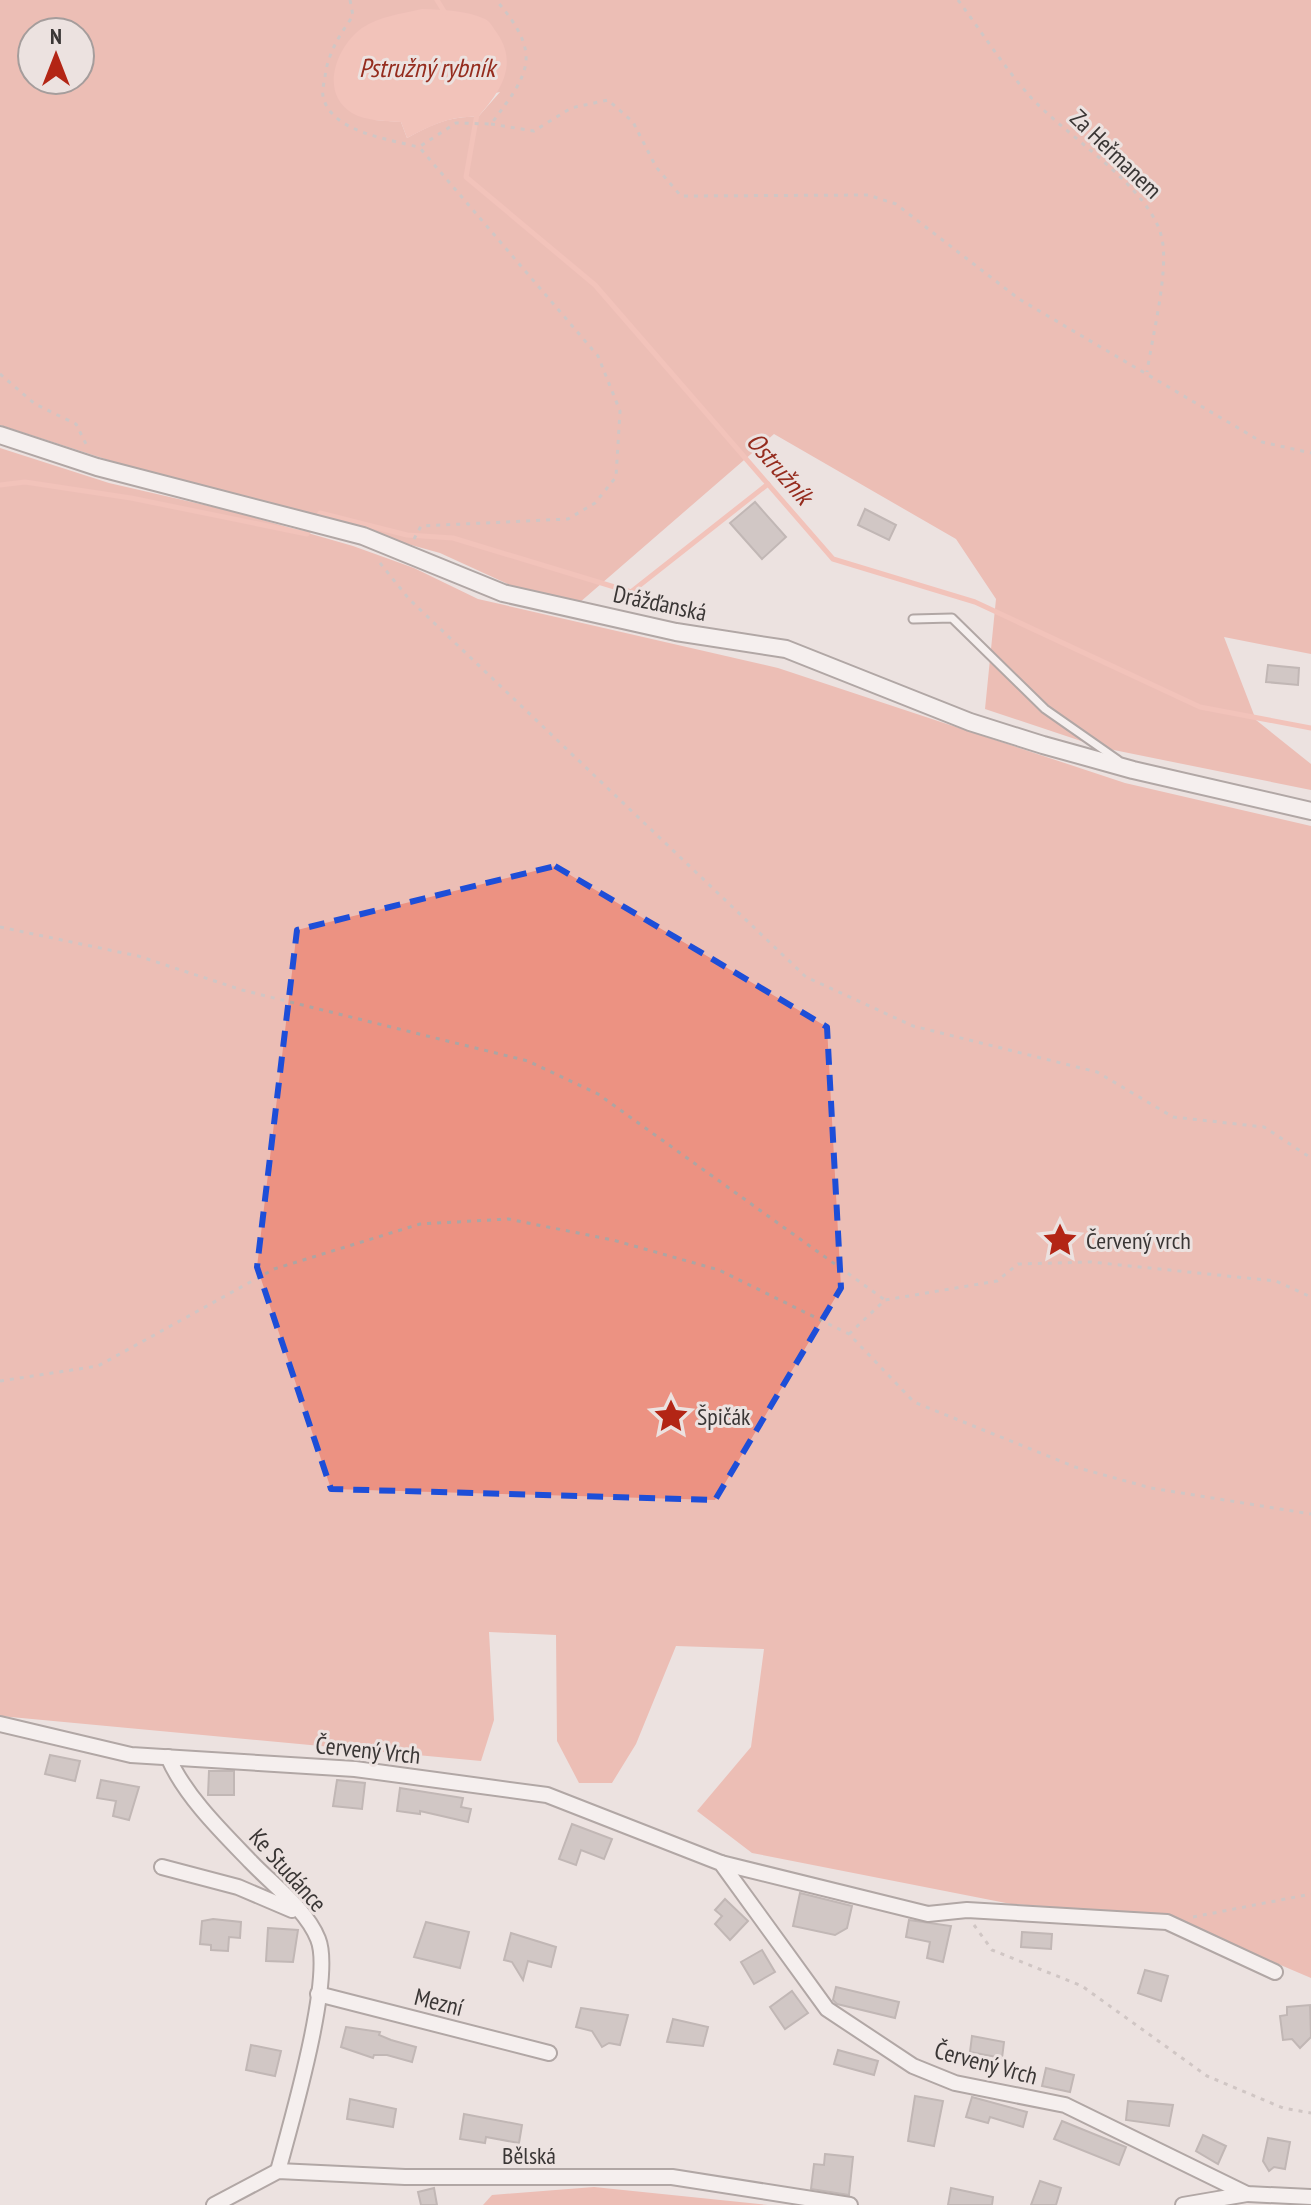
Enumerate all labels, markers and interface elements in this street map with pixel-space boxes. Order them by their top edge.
north arrow [16,16,96,96]
text: N [50,22,62,50]
water label: Pstružný rybník [359,51,498,84]
street label: Za Heřmanem [1064,103,1168,205]
water label: Ostružník [740,425,822,513]
street label: Drážďanská [610,578,710,628]
place icon: Červený vrch [1041,1221,1079,1259]
place label: Červený vrch [1086,1225,1191,1256]
place icon: Špičák [652,1397,690,1435]
place label: Špičák [697,1401,751,1432]
street label: Červený Vrch [314,1729,422,1771]
street label: Ke Studánce [242,1822,334,1918]
street label: Mezní [411,1981,467,2023]
street label: Červený Vrch [931,2034,1041,2092]
street label: Bělská [502,2140,556,2171]

